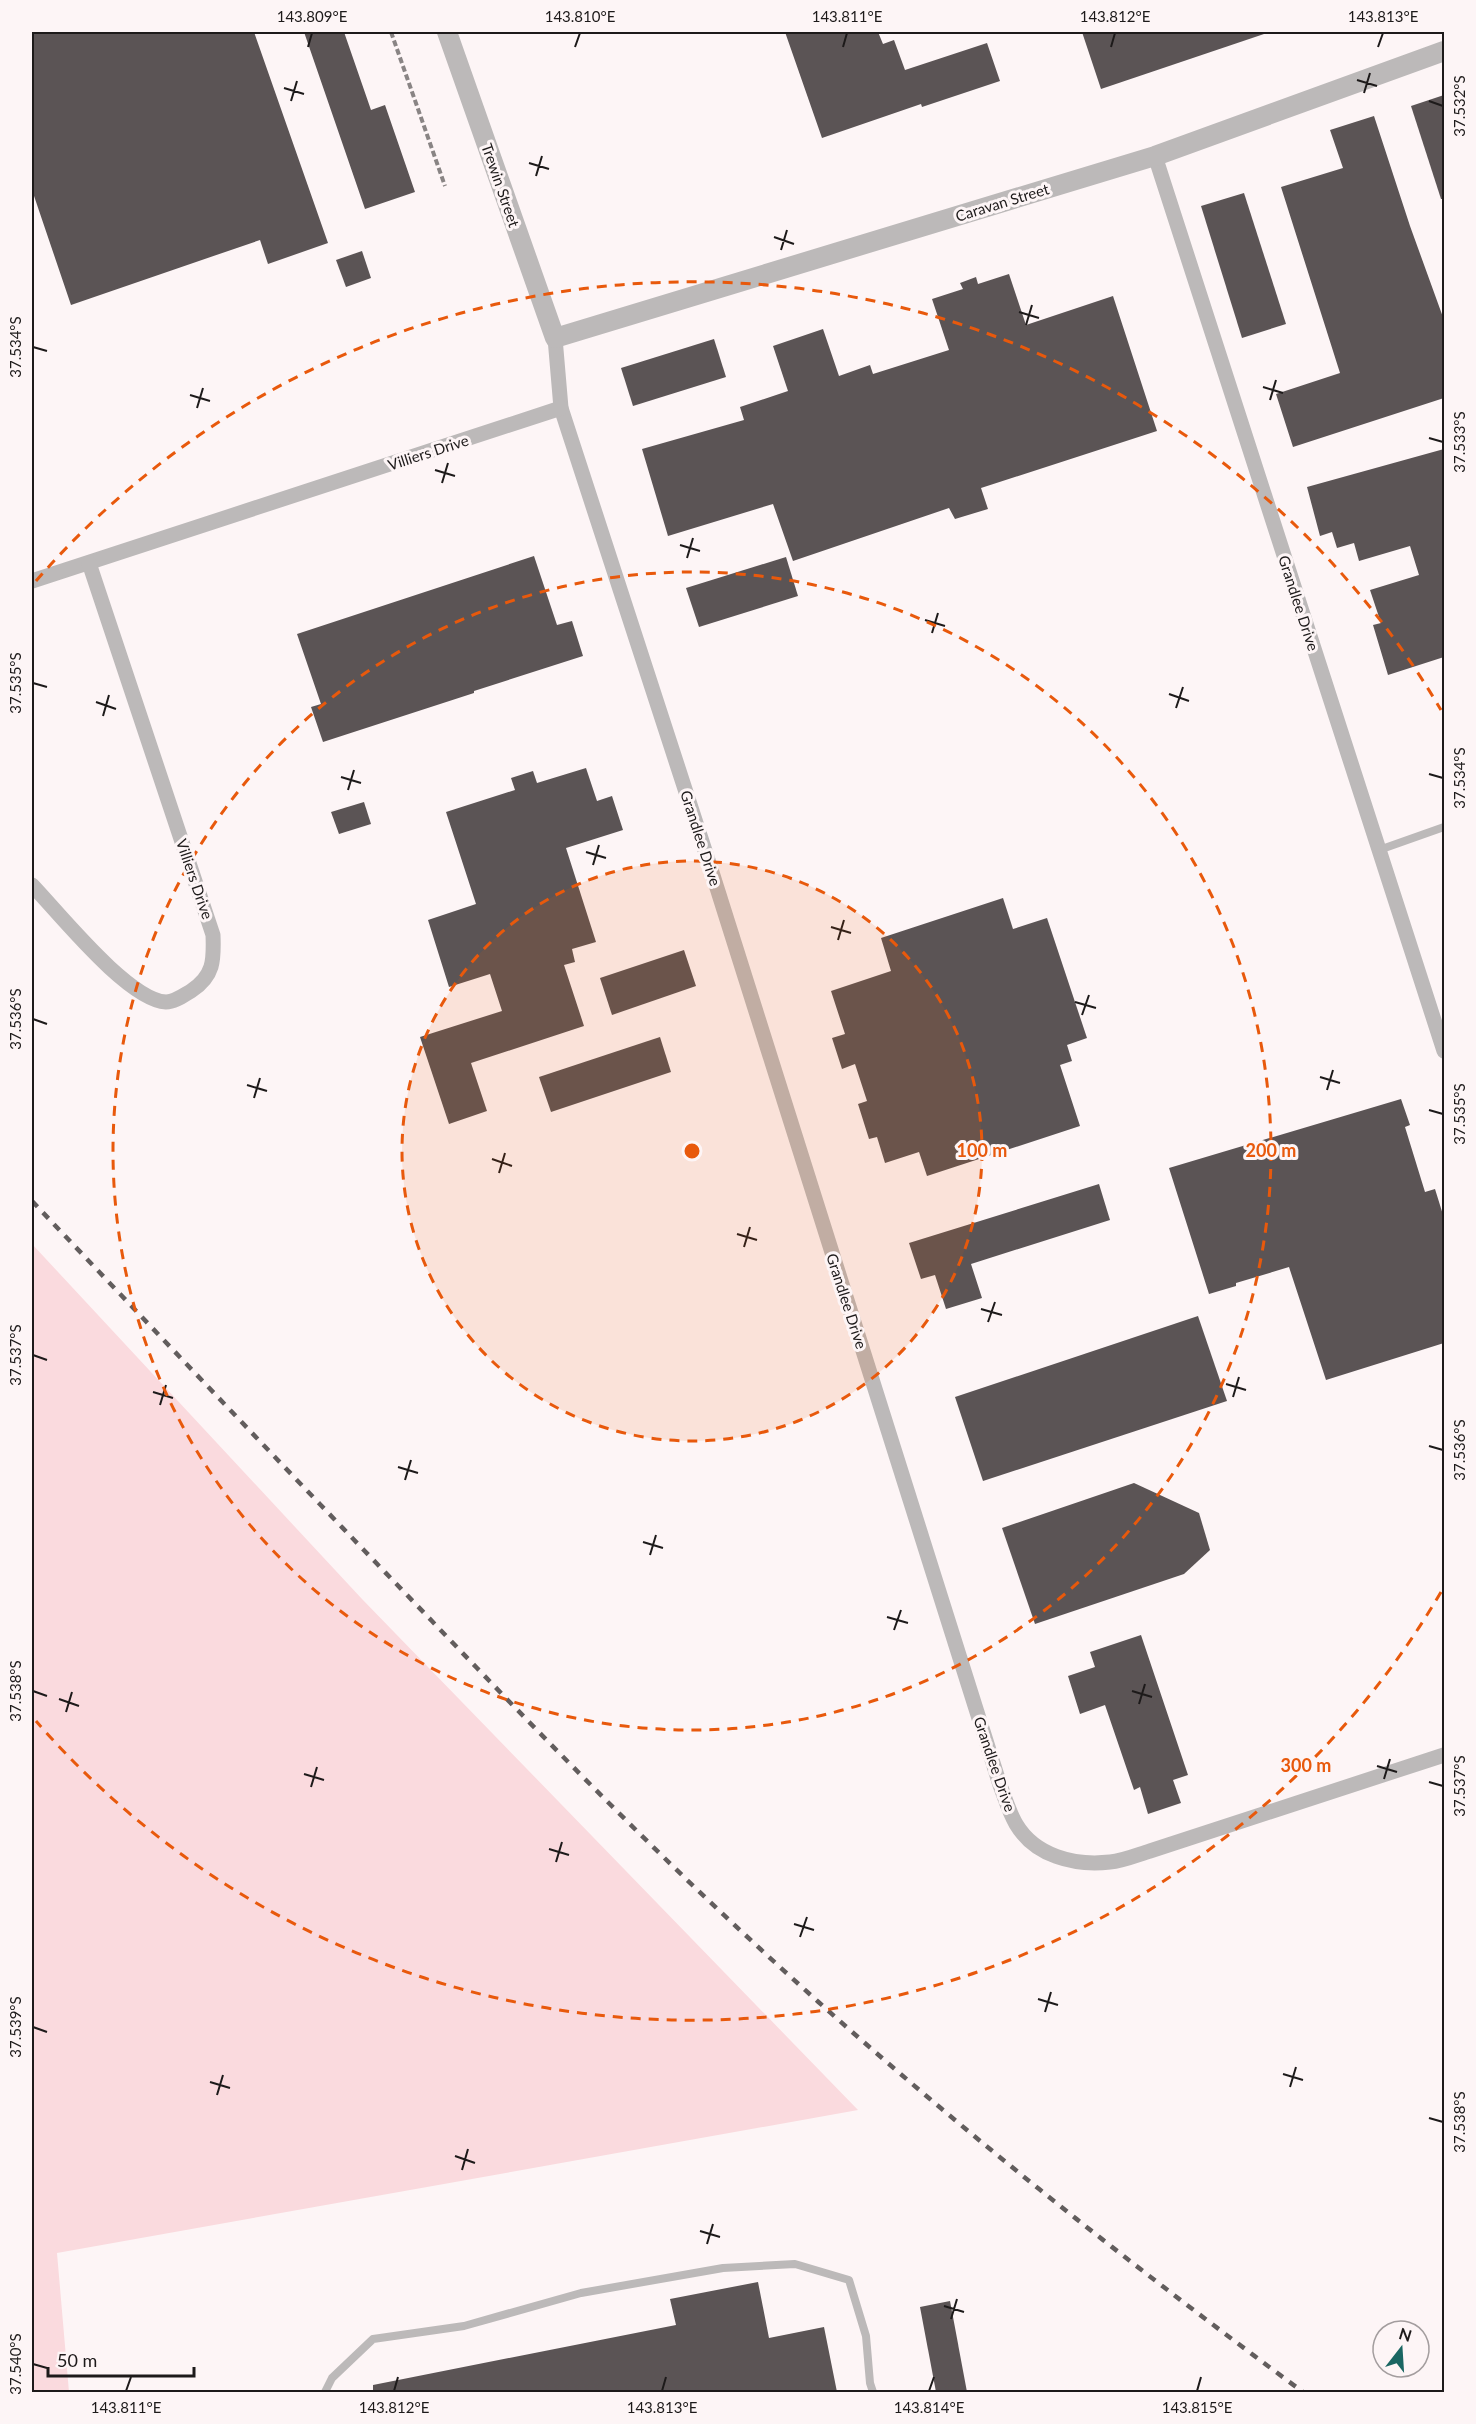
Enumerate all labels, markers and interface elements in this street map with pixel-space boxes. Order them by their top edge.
text: 143.809°E [277,7,347,25]
text: 143.810°E [545,7,615,25]
text: 143.811°E [812,7,882,25]
text: 143.812°E [1080,7,1150,25]
text: 143.813°E [1348,7,1418,25]
text: 37.532°S [1450,75,1468,137]
street label: Trewin Street [478,141,524,230]
street label: Caravan Street [953,179,1052,225]
text: 37.534°S [6,316,24,378]
text: 37.533°S [1450,411,1468,473]
street label: Villiers Drive [385,430,471,474]
street label: Grandlee Drive [1275,553,1323,653]
text: 37.535°S [6,652,24,714]
text: 37.534°S [1450,747,1468,809]
street label: Grandlee Drive [677,788,725,888]
street label: Villiers Drive [173,836,217,922]
text: 37.536°S [6,988,24,1050]
text: 37.535°S [1450,1083,1468,1145]
text: 100 m [957,1139,1007,1161]
text: 200 m [1246,1139,1296,1161]
centre of rings [682,1141,702,1161]
street label: Grandlee Drive [823,1251,871,1351]
text: 37.537°S [6,1324,24,1386]
text: 37.536°S [1450,1419,1468,1481]
text: 37.538°S [6,1660,24,1722]
street label: Grandlee Drive [970,1714,1020,1814]
text: 300 m [1281,1754,1331,1776]
text: 37.537°S [1450,1755,1468,1817]
text: 37.539°S [6,1996,24,2058]
text: 37.538°S [1450,2091,1468,2153]
north arrow [1371,2319,1431,2379]
text: N [1397,2323,1414,2345]
text: 37.540°S [6,2333,24,2395]
scale bar [48,2340,194,2378]
text: 50 m [57,2349,97,2371]
text: 143.811°E [91,2398,161,2416]
text: 143.812°E [359,2398,429,2416]
text: 143.813°E [627,2398,697,2416]
text: 143.814°E [894,2398,964,2416]
text: 143.815°E [1162,2398,1232,2416]

